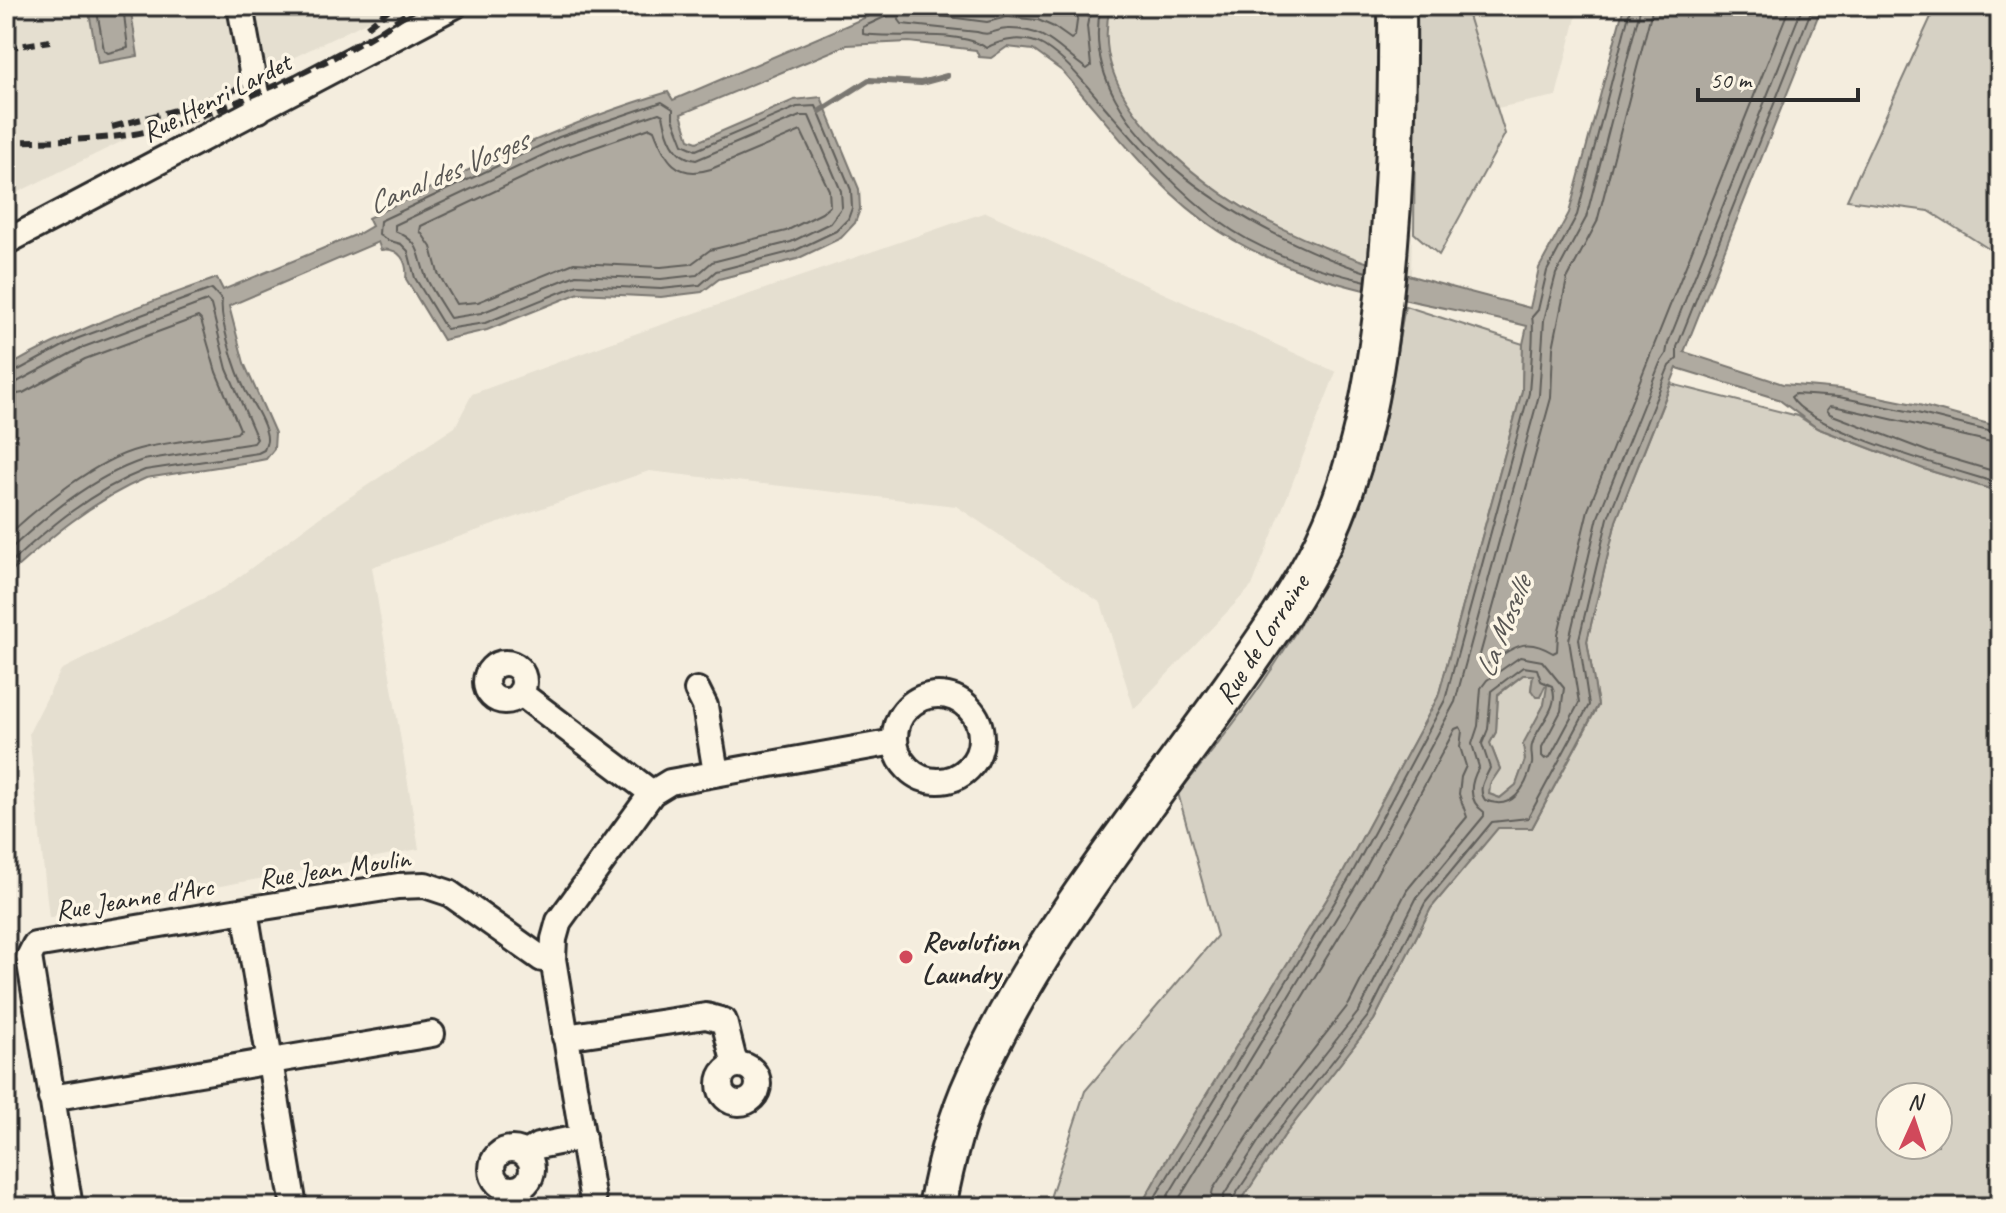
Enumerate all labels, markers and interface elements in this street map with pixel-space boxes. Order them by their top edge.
street label: Rue Henri Lardet [136,43,299,150]
scale bar [1698,52,1858,102]
text: 50 m [1710,65,1753,95]
water label: Canal des Vosges [362,119,538,223]
street label: Rue de Lorraine [1207,566,1318,710]
water label: La Moselle [1466,567,1542,683]
street label: Rue Jean Moulin [256,840,413,896]
street label: Rue Jeanne d'Arc [53,868,217,928]
place label: Revolution Laundry [922,924,1020,991]
marker: Revolution Laundry [897,948,915,966]
north arrow [1874,1081,1954,1161]
text: N [1907,1088,1926,1117]

